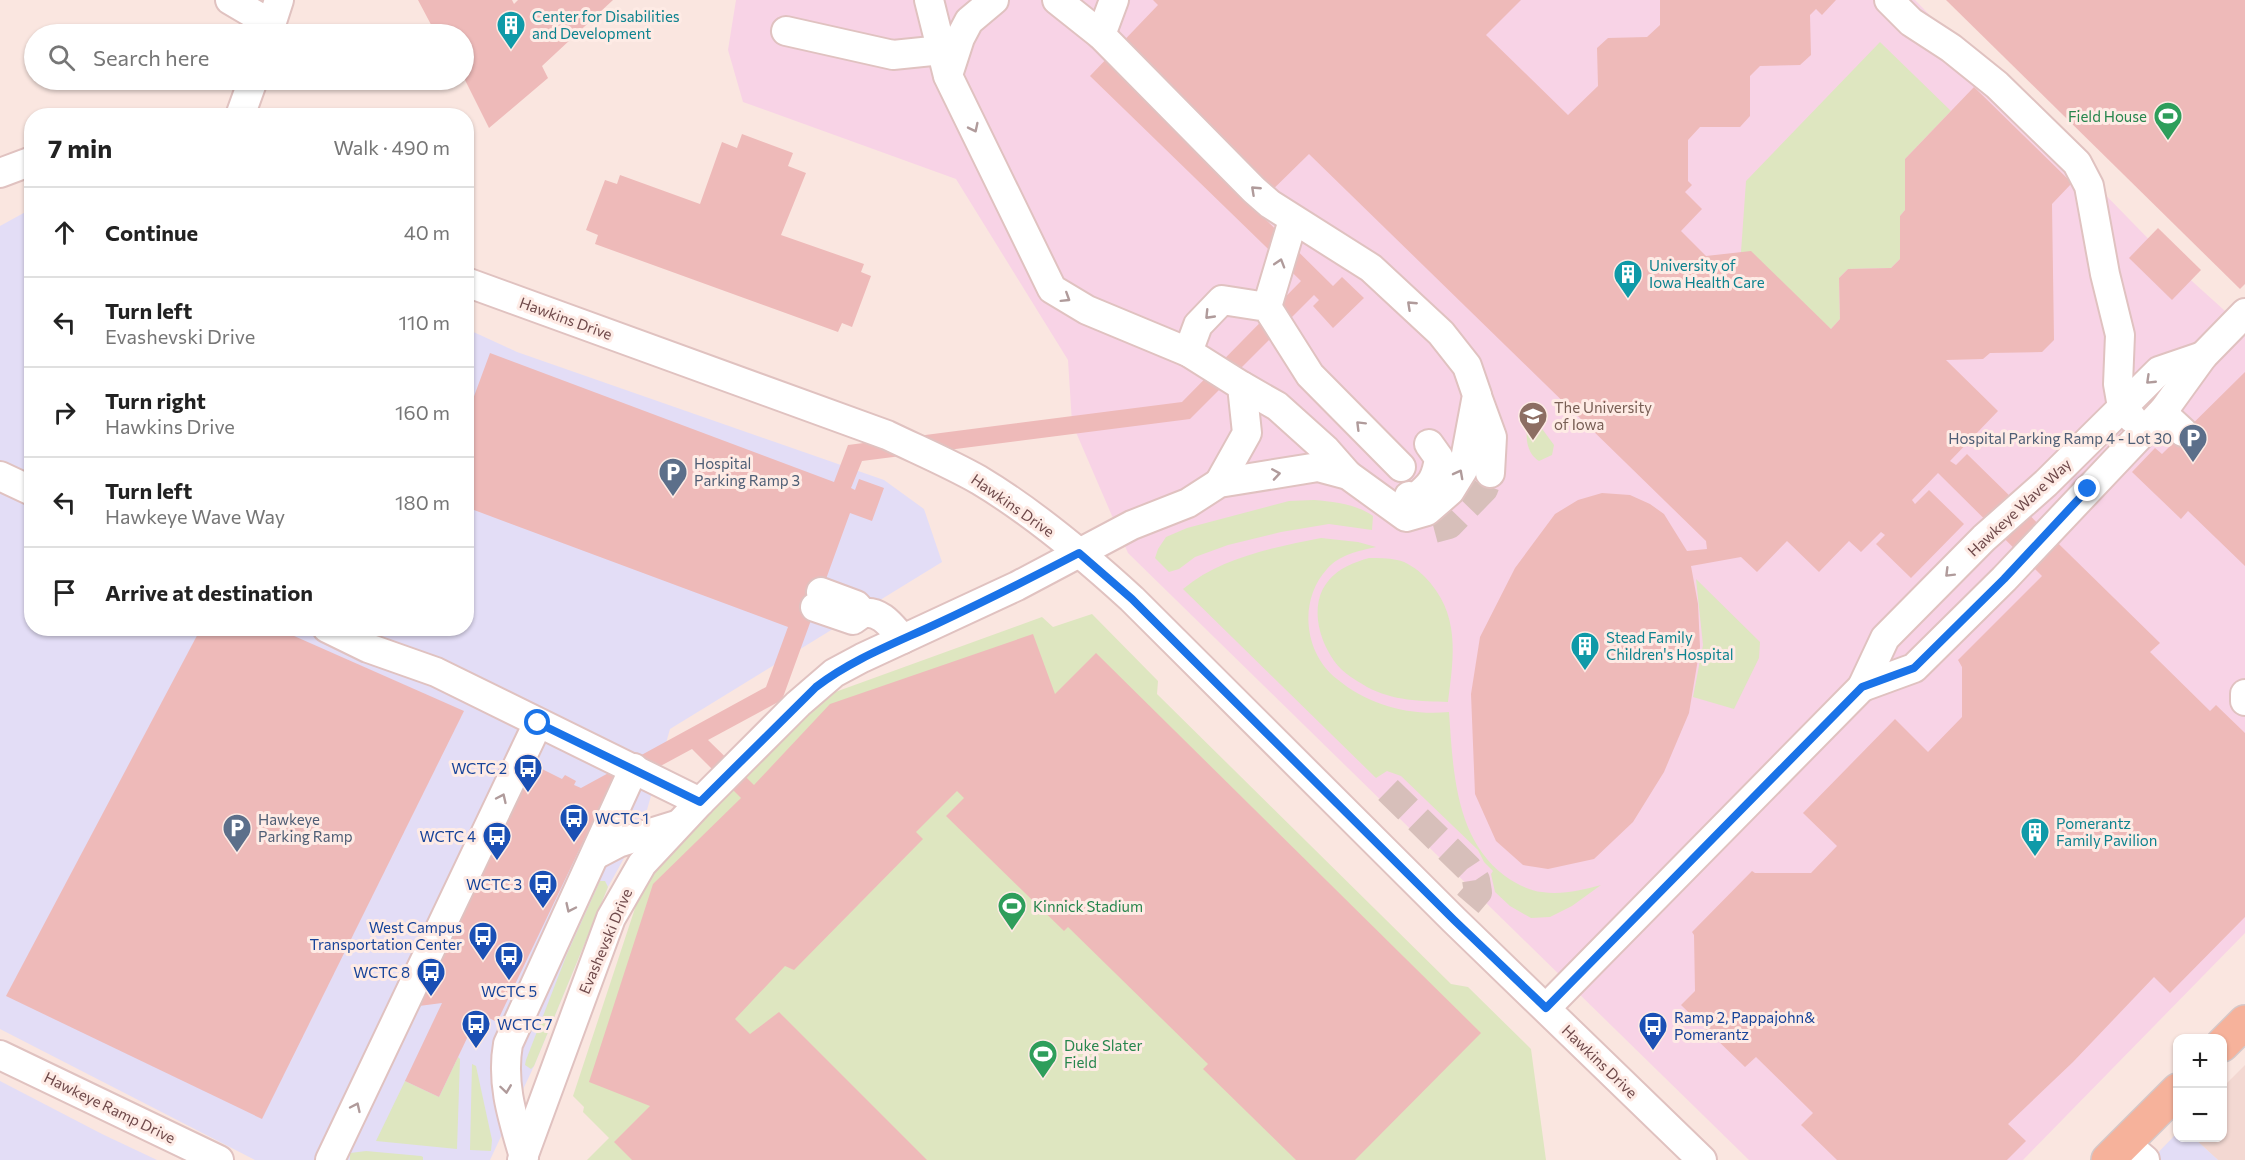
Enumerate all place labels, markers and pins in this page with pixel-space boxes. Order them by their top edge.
place label: Center for Disabilities and Development [532,7,680,42]
building icon: Center for Disabilities and Development [495,9,527,51]
sports icon: Field House [2152,100,2184,142]
place label: Field House [2068,107,2147,125]
place label: University of Iowa Health Care [1649,256,1765,291]
building icon: University of Iowa Health Care [1612,258,1644,300]
place label: The University of Iowa [1554,398,1652,433]
school or university icon: The University of Iowa [1517,400,1549,442]
parking icon: Hospital Parking Ramp 4 - Lot 30 [2177,422,2209,464]
place label: Hospital Parking Ramp 4 - Lot 30 [1948,429,2172,447]
place label: Hospital Parking Ramp 3 [694,454,800,489]
parking icon: Hospital Parking Ramp 3 [657,456,689,498]
place label: Stead Family Children's Hospital [1606,628,1734,663]
building icon: Stead Family Children's Hospital [1569,630,1601,672]
bus stop icon: WCTC 2 [512,752,544,794]
place label: WCTC 2 [451,759,507,777]
bus stop icon: WCTC 1 [558,802,590,844]
place label: WCTC 1 [595,809,649,827]
place label: Hawkeye Parking Ramp [258,810,353,845]
parking icon: Hawkeye Parking Ramp [221,812,253,854]
place label: Pomerantz Family Pavilion [2056,814,2157,849]
building icon: Pomerantz Family Pavilion [2019,816,2051,858]
bus stop icon: WCTC 4 [481,820,513,862]
place label: WCTC 4 [419,827,476,845]
bus stop icon: WCTC 3 [527,868,559,910]
place label: WCTC 3 [466,875,522,893]
sports icon: Kinnick Stadium [996,890,1028,932]
place label: Kinnick Stadium [1033,897,1143,915]
place label: West Campus Transportation Center [310,918,462,953]
bus stop icon: West Campus Transportation Center [467,920,499,962]
bus stop icon: WCTC 5 [493,940,525,982]
bus stop icon: WCTC 8 [415,956,447,998]
place label: WCTC 8 [353,963,410,981]
place label: WCTC 5 [481,982,537,1000]
bus stop icon: WCTC 7 [460,1008,492,1050]
place label: Ramp 2, Pappajohn& Pomerantz [1674,1008,1815,1043]
bus stop icon: Ramp 2, Pappajohn& Pomerantz [1637,1010,1669,1052]
place label: WCTC 7 [497,1015,553,1033]
place label: Duke Slater Field [1064,1036,1142,1071]
sports icon: Duke Slater Field [1027,1038,1059,1080]

